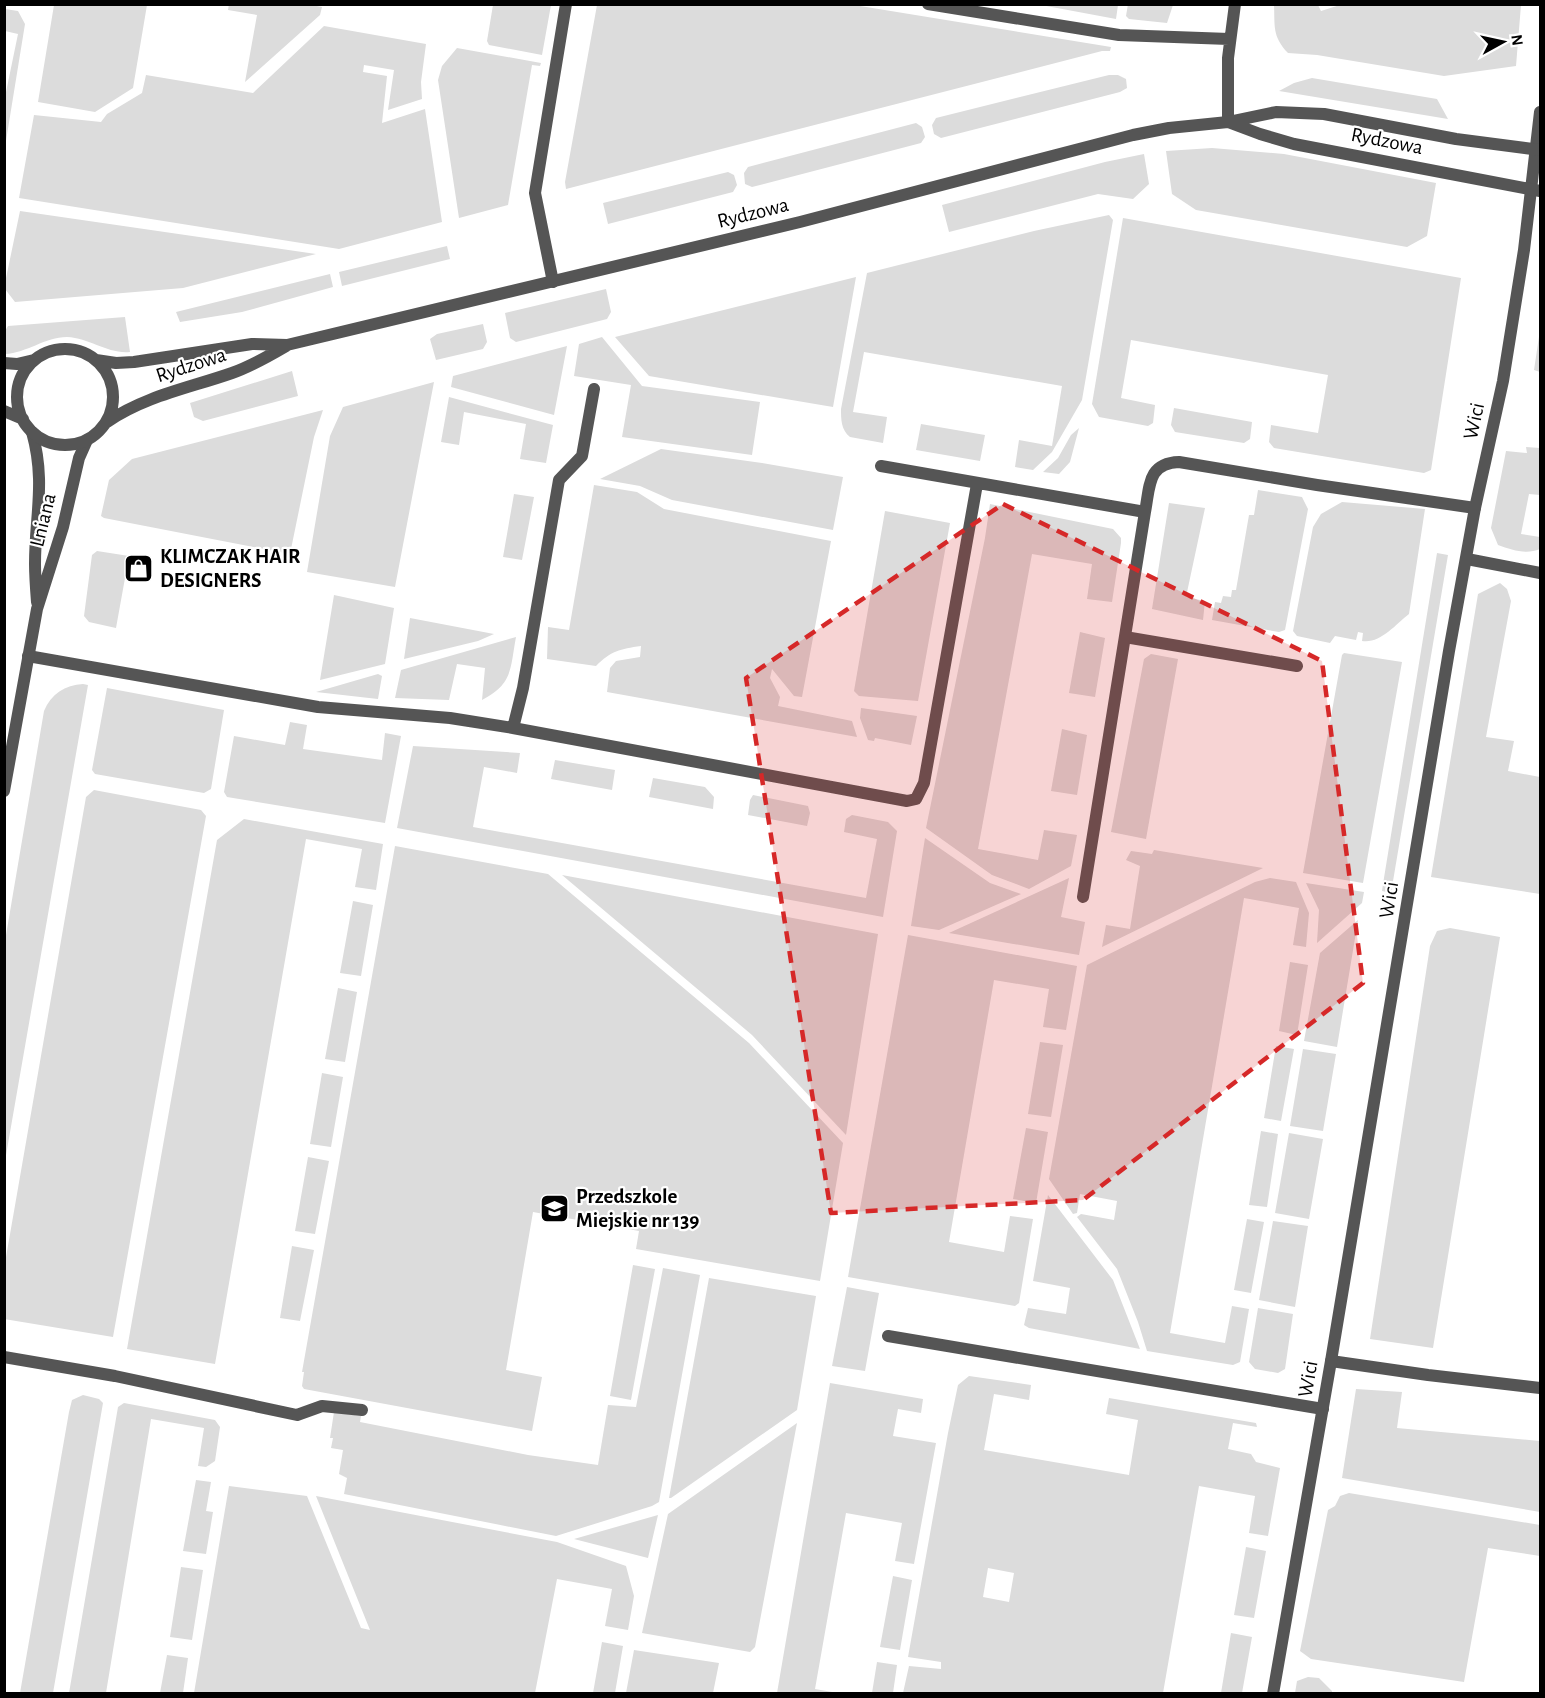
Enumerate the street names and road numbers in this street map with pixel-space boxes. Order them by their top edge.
street label: Rydzowa [1349,124,1425,158]
street label: Rydzowa [715,194,791,232]
street label: Rydzowa [153,344,229,386]
street label: Wici [1460,401,1488,441]
street label: Lniana [26,491,60,549]
street label: Wici [1376,880,1402,920]
street label: Wici [1294,1359,1322,1399]

